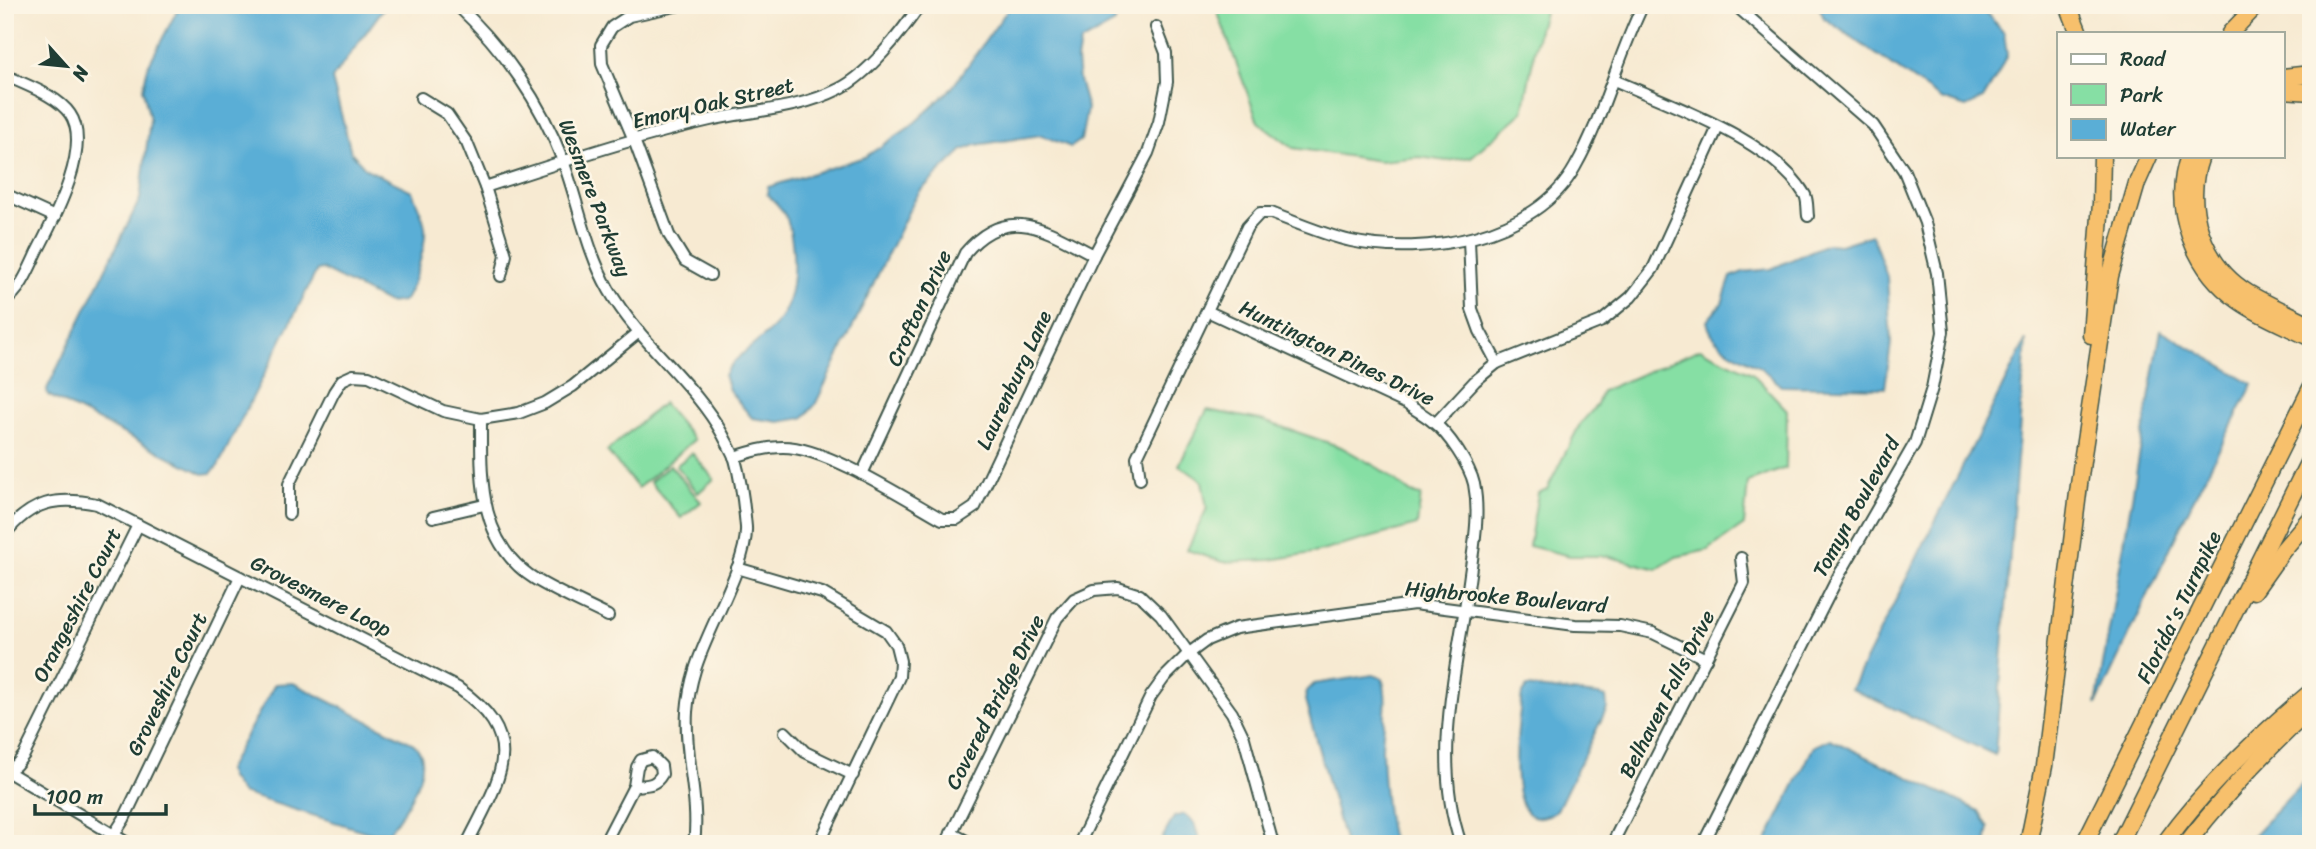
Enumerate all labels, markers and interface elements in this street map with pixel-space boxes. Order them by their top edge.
north arrow [32,32,102,102]
legend [2057,32,2284,158]
text: Road [2120,40,2167,78]
text: N [63,59,99,88]
street label: Emory Oak Street [628,66,798,140]
text: Park [2120,76,2163,114]
text: Water [2120,110,2177,148]
street label: Wesmere Parkway [547,113,643,283]
street label: Crofton Drive [875,243,963,373]
street label: Huntington Pines Drive [1232,289,1442,417]
street label: Laurenburg Lane [965,304,1063,456]
street label: Tomyn Boulevard [1801,428,1911,585]
street label: Orangeshire Court [22,521,132,689]
street label: Florida's Turnpike [2125,524,2233,690]
street label: Grovesmere Loop [244,544,398,648]
street label: Highbrooke Boulevard [1403,569,1610,625]
street label: Belhaven Falls Drive [1608,603,1726,785]
street label: Groveshire Court [116,606,218,762]
street label: Covered Bridge Drive [934,607,1056,796]
scale bar [35,772,166,816]
text: 100 m [46,778,103,816]

